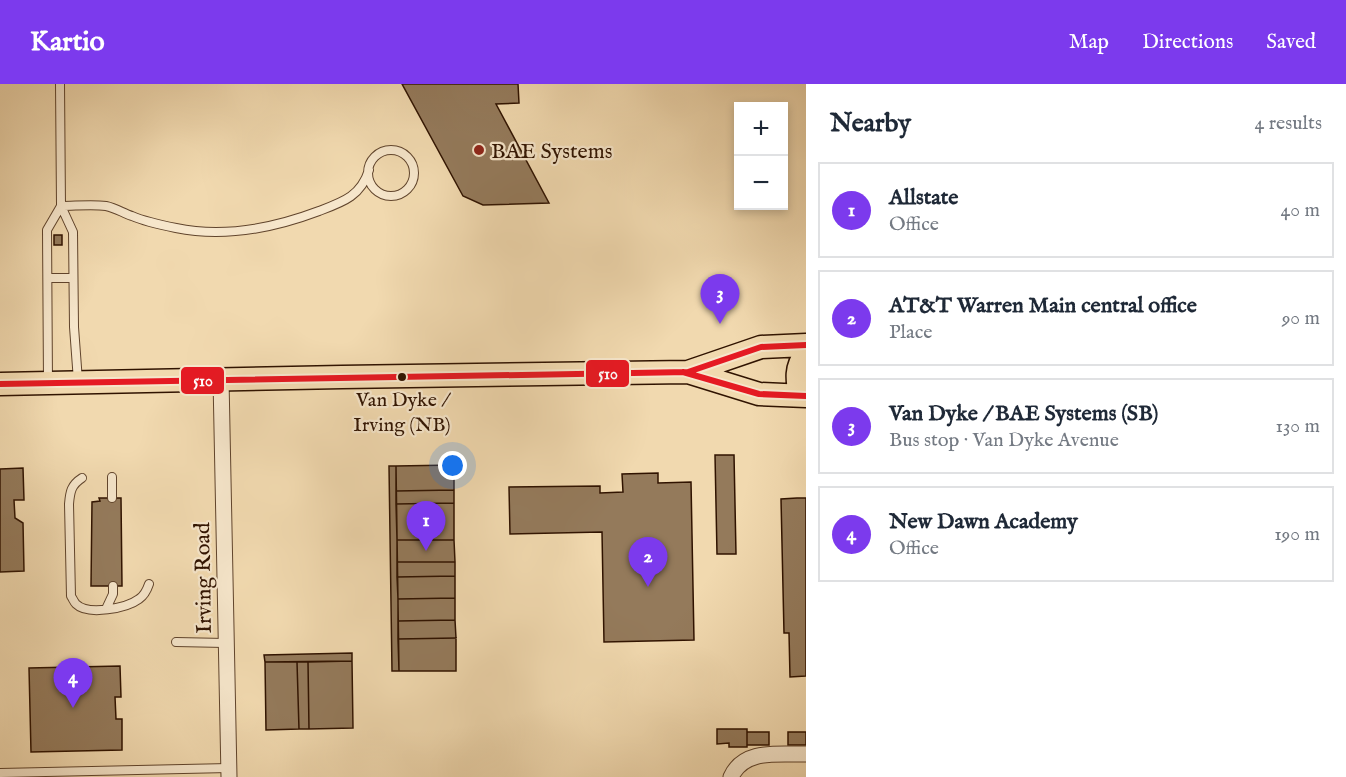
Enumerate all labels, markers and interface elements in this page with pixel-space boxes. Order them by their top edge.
text: Kartio [30,25,105,60]
text: Map [1069,29,1109,56]
text: Directions [1142,29,1233,56]
text: Saved [1266,29,1316,56]
map controls [734,102,788,210]
button: + [734,102,788,156]
text: Nearby [830,107,911,140]
text: 4 results [1255,111,1322,136]
place label: BAE Systems [491,138,612,166]
marker: BAE Systems [472,143,486,157]
button: − [734,156,788,210]
text: Allstate [889,184,958,212]
text: 1 [848,198,855,223]
text: 40 m [1281,198,1320,223]
text: Office [889,212,939,237]
pin: 3 [700,274,740,324]
text: AT&T Warren Main central office [889,292,1197,320]
text: 2 [847,306,856,331]
text: 90 m [1282,306,1320,331]
text: Place [889,320,932,345]
line badge: 510 [585,359,630,388]
text: 510 [598,365,618,385]
line badge: 510 [180,366,225,395]
marker: Van Dyke / Irving (NB) [396,371,408,383]
text: 510 [193,372,213,392]
place label: Van Dyke / Irving (NB) [353,388,451,438]
text: Van Dyke / BAE Systems (SB) [889,400,1158,428]
text: 3 [848,414,855,439]
text: 130 m [1275,414,1320,439]
text: Bus stop · Van Dyke Avenue [889,428,1119,453]
your location [438,451,467,480]
pin: 1 [406,502,446,551]
text: New Dawn Academy [889,508,1078,536]
street label: Irving Road [189,522,219,634]
text: 4 [847,522,856,547]
text: 190 m [1274,522,1320,547]
text: Office [889,536,939,561]
pin: 2 [628,538,668,587]
pin: 4 [54,658,92,708]

